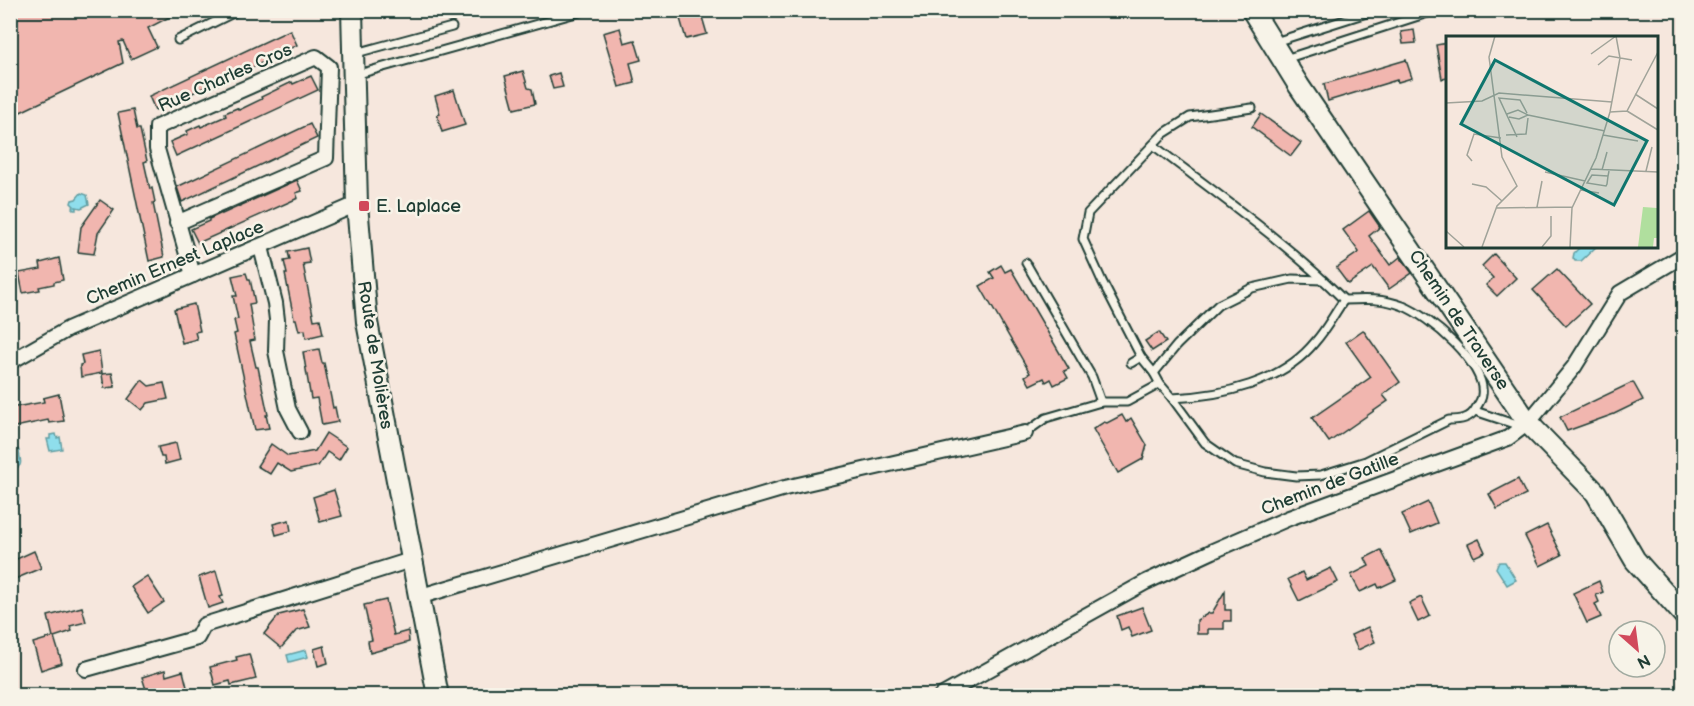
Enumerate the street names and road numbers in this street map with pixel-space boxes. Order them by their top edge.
street label: Rue Charles Cros [155,39,295,117]
street label: Chemin Ernest Laplace [83,216,267,310]
street label: Chemin de Traverse [1404,246,1514,394]
street label: Route de Molières [353,279,397,431]
street label: Chemin de Gatille [1258,448,1402,520]

